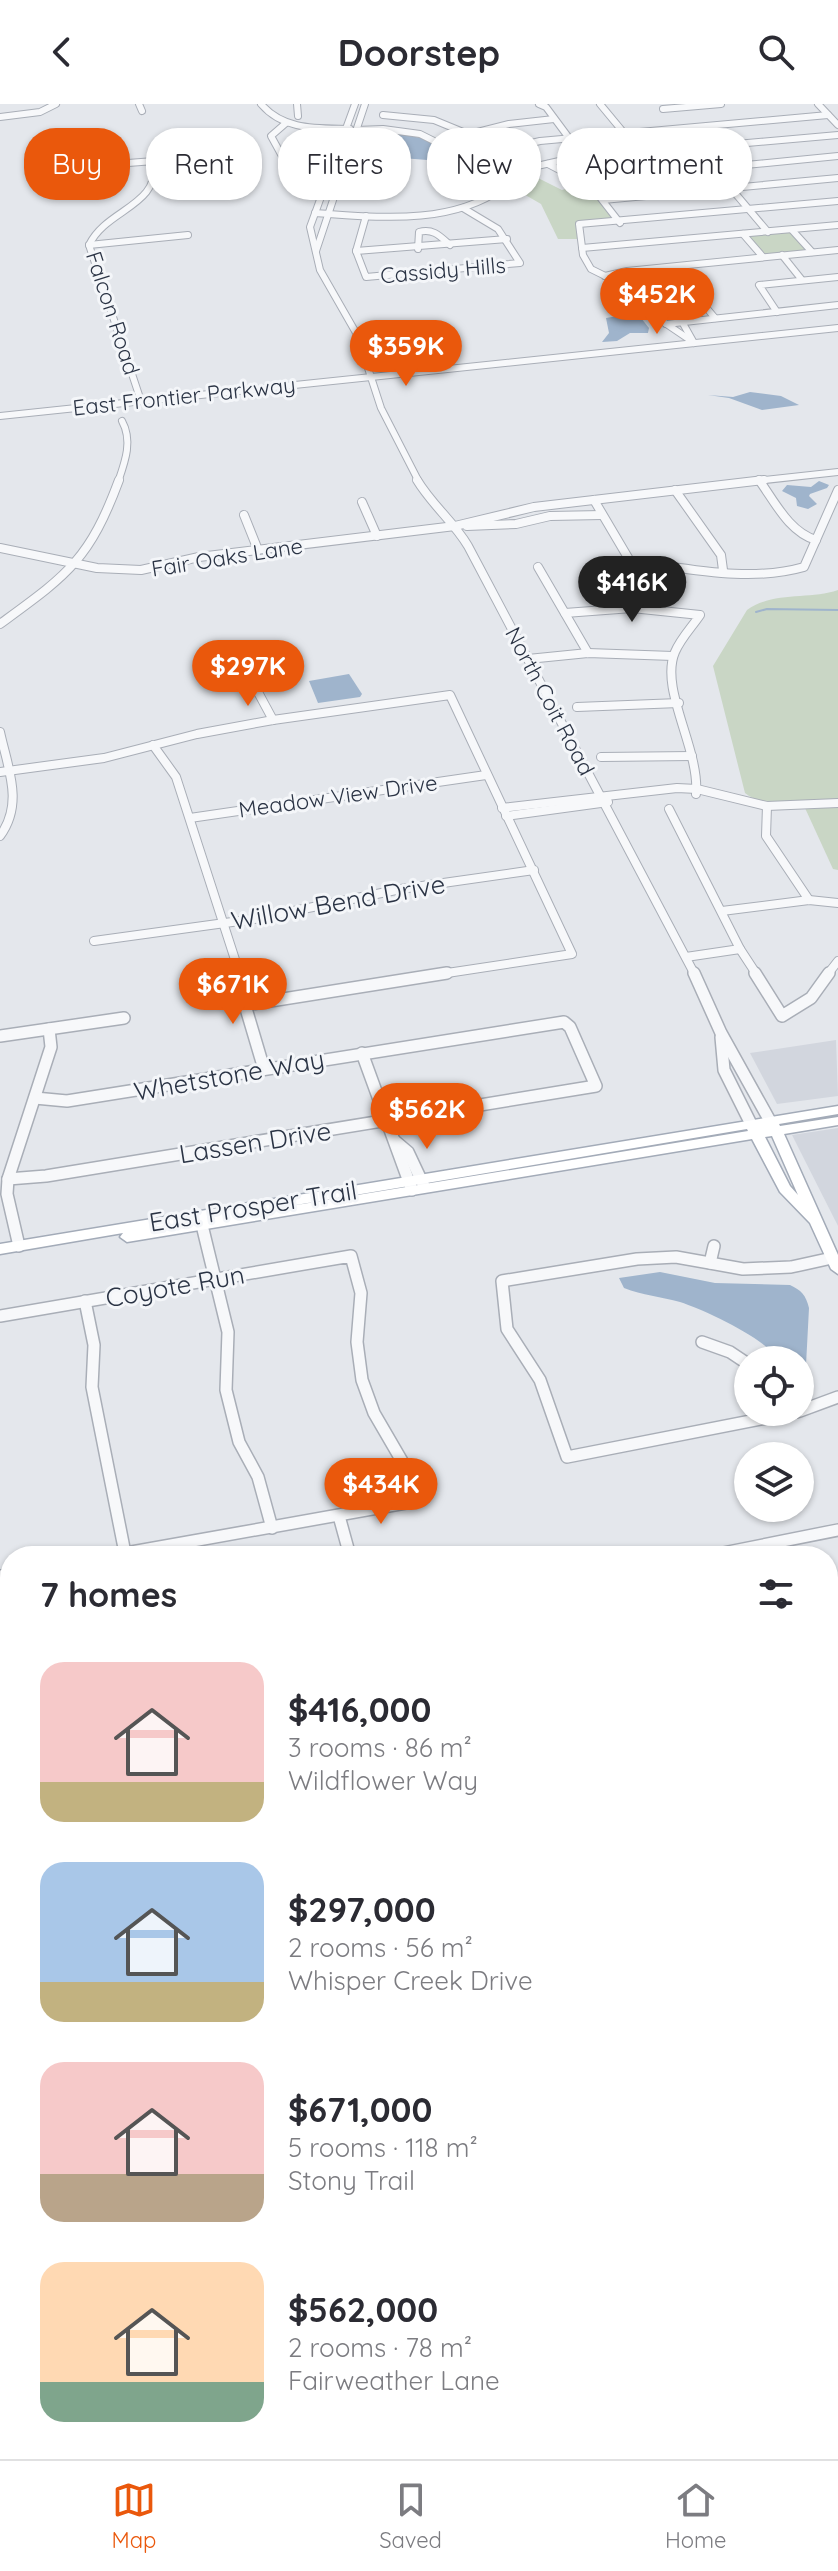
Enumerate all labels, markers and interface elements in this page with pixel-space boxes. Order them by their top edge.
icon: back [40,30,84,74]
text: Doorstep [338,30,500,75]
icon: search [754,30,798,74]
chip: Buy [24,128,130,200]
chip: Rent [146,128,262,200]
chip: Filters [278,128,411,200]
chip: New [427,128,541,200]
chip: Apartment [557,128,752,200]
street label: Falcon Road [80,248,146,378]
street label: Cassidy Hills [379,251,507,289]
pin: $452K [601,268,713,336]
text: $452K [618,277,696,310]
pin: $359K [350,320,462,388]
text: $359K [368,329,444,362]
street label: East Frontier Parkway [71,370,297,422]
street label: Fair Oaks Lane [149,531,305,583]
pin: $416K [576,556,688,624]
text: $416K [596,565,668,598]
street label: North Coit Road [499,622,601,780]
pin: $297K [192,640,304,708]
text: $297K [210,649,286,682]
street label: Meadow View Drive [237,768,439,824]
street label: Willow Bend Drive [228,867,448,937]
pin: $671K [177,958,289,1026]
text: $671K [197,967,269,1000]
street label: Whetstone Way [131,1042,327,1108]
pin: $562K [371,1083,483,1151]
text: $562K [389,1092,465,1125]
street label: Lassen Drive [177,1114,333,1170]
street label: East Prosper Trail [147,1173,359,1239]
street label: Coyote Run [103,1258,247,1314]
map controls [734,1346,814,1522]
button: locate [734,1346,814,1426]
button: layers [734,1442,814,1522]
pin: $434K [325,1458,437,1526]
text: $434K [342,1467,420,1500]
icon: filters [754,1572,798,1616]
text: 7 homes [40,1573,177,1616]
text: $416,000 [288,1688,431,1731]
icon: home [104,1694,200,1790]
text: 3 rooms · 86 m² [288,1731,472,1764]
text: Wildflower Way [288,1764,478,1797]
text: $297,000 [288,1888,436,1931]
icon: home [104,1894,200,1990]
text: 2 rooms · 56 m² [288,1931,473,1964]
text: Whisper Creek Drive [288,1964,533,1997]
text: $671,000 [288,2088,432,2131]
icon: home [104,2094,200,2190]
text: 5 rooms · 118 m² [288,2131,478,2164]
text: Stony Trail [288,2164,415,2197]
text: $562,000 [288,2288,438,2331]
icon: home [104,2294,200,2390]
text: 2 rooms · 78 m² [288,2331,472,2364]
text: Fairweather Lane [288,2364,500,2397]
tab: Map [111,2478,156,2554]
tab: Saved [379,2478,442,2554]
tab: Home [665,2478,727,2554]

